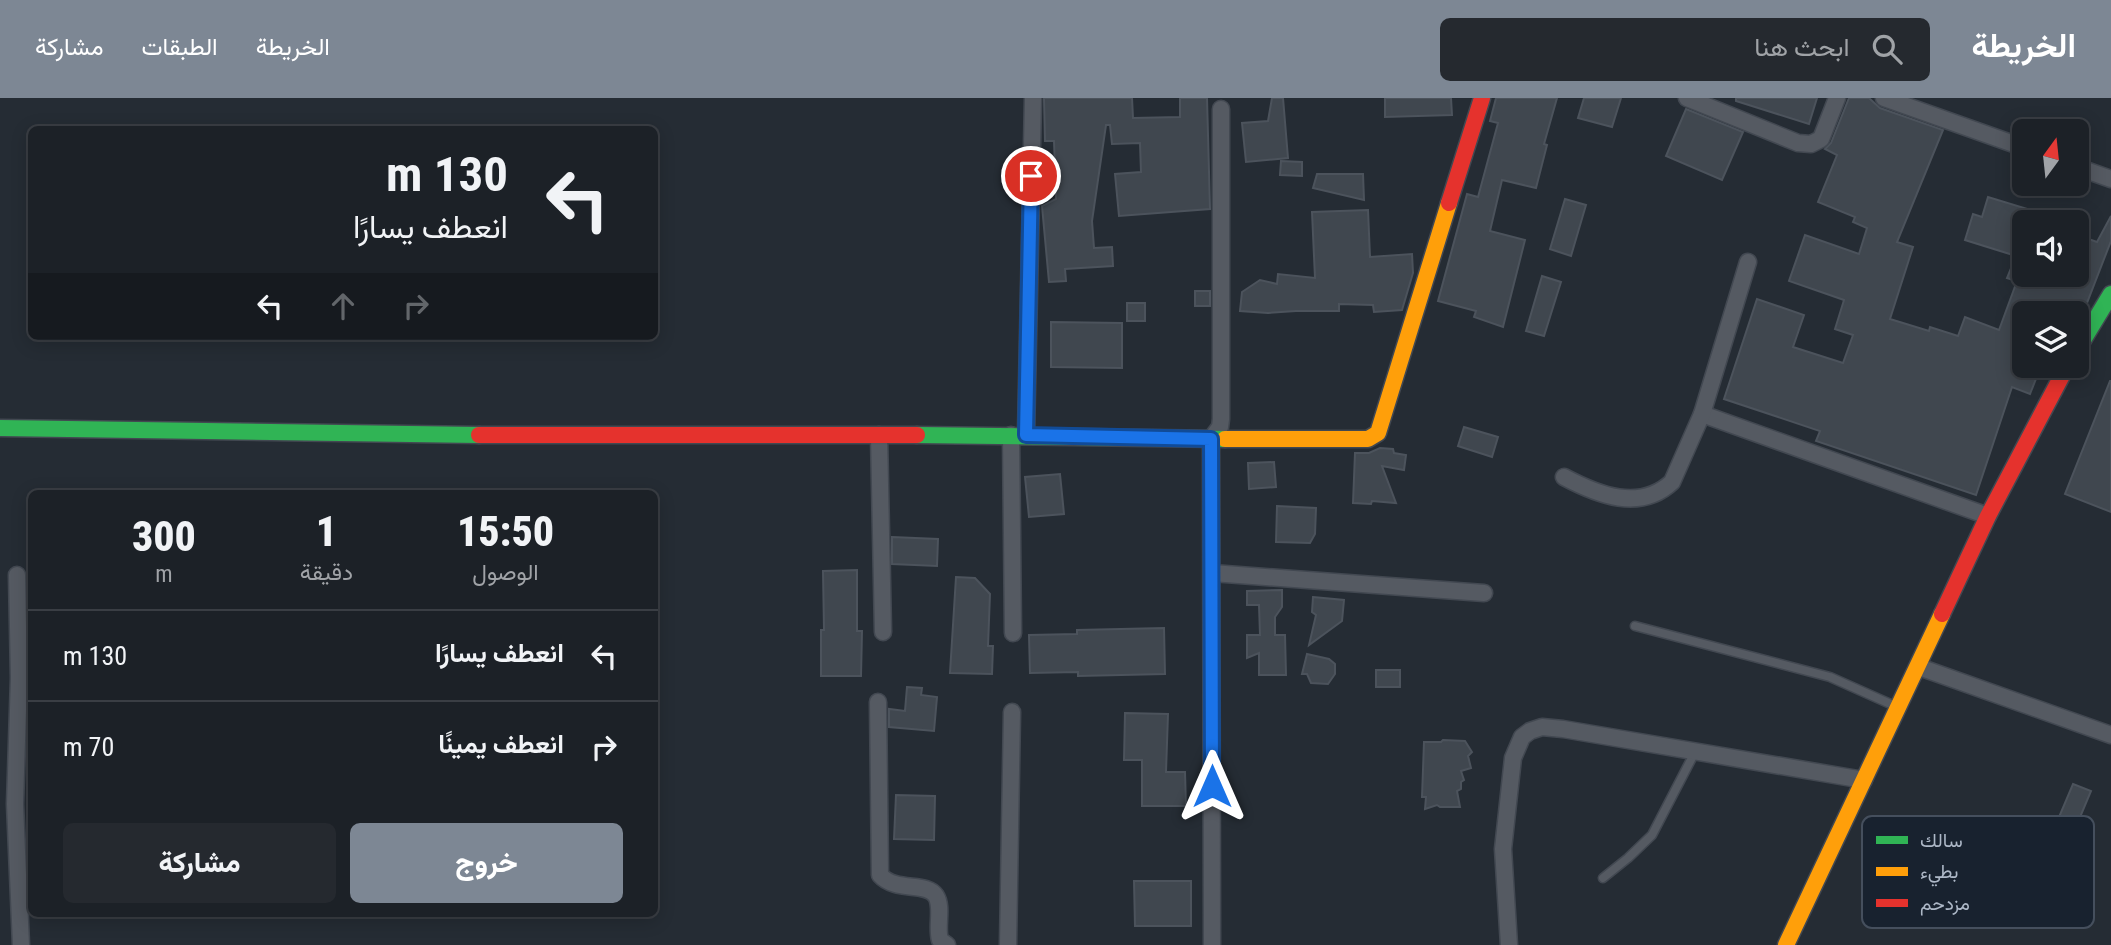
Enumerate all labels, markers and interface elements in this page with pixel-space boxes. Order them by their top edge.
search box [1440,18,1930,81]
text: الخريطة [1972,26,2076,65]
icon: search [1868,30,1906,68]
text: ابحث هنا [1754,32,1850,62]
text: مشاركة [35,33,103,61]
text: الطبقات [141,33,218,61]
text: الخريطة [256,33,330,61]
north arrow [2012,119,2090,196]
map controls [2012,119,2089,378]
text: 130 m [386,146,508,203]
pin [1001,146,1061,206]
icon: left [532,154,623,245]
icon: arrive [1012,157,1050,195]
text: انعطف يسارًا [353,208,508,246]
button: sound [2012,210,2089,287]
icon: left [251,287,289,325]
icon: ahead [324,287,362,325]
icon: right [397,287,435,325]
button: layers [2012,301,2089,378]
text: 1 [316,507,337,556]
text: 15:50 [457,507,554,556]
text: 300 [132,512,196,561]
text: دقيقة [300,559,353,586]
text: الوصول [472,559,539,586]
text: m [155,561,173,588]
icon: left [585,637,623,675]
text: انعطف يسارًا [435,638,564,668]
text: 130 m [63,641,127,671]
icon: right [585,728,623,766]
text: انعطف يمينًا [438,729,564,759]
text: 70 m [63,732,114,762]
position arrow [1175,749,1249,823]
legend [1862,816,2094,928]
button: مشاركة [63,823,336,903]
button: خروج [350,823,623,903]
text: سالك [1920,829,1963,852]
text: بطيء [1920,860,1958,887]
text: مزدحم [1920,892,1970,916]

